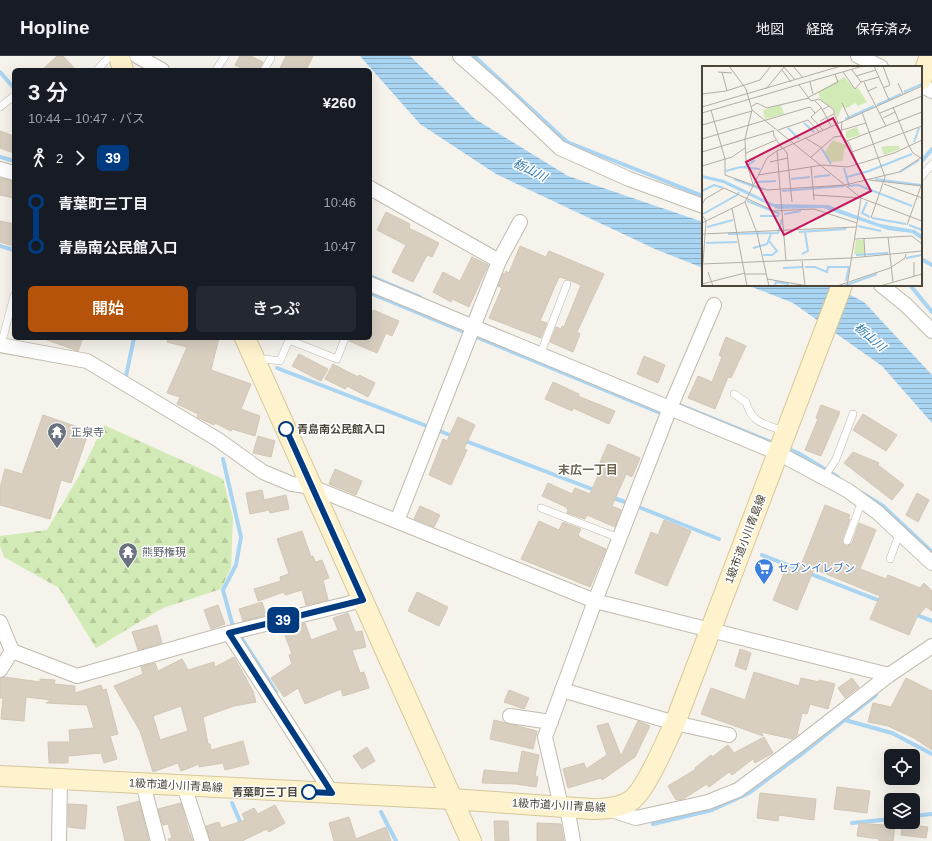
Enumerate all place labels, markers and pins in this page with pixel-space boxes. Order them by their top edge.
temple icon: 正泉寺 [46,421,68,449]
marker: 青島南公民館入口 [278,421,294,437]
place label: 青島南公民館入口 [297,423,385,435]
place label: 正泉寺 [71,426,104,438]
temple icon: 熊野権現 [117,541,139,569]
place label: 熊野権現 [142,546,186,558]
supermarket icon: セブンイレブン [753,557,775,585]
place label: セブンイレブン [778,562,855,574]
marker: 青葉町三丁目 [301,784,317,800]
place label: 青葉町三丁目 [232,786,298,798]

